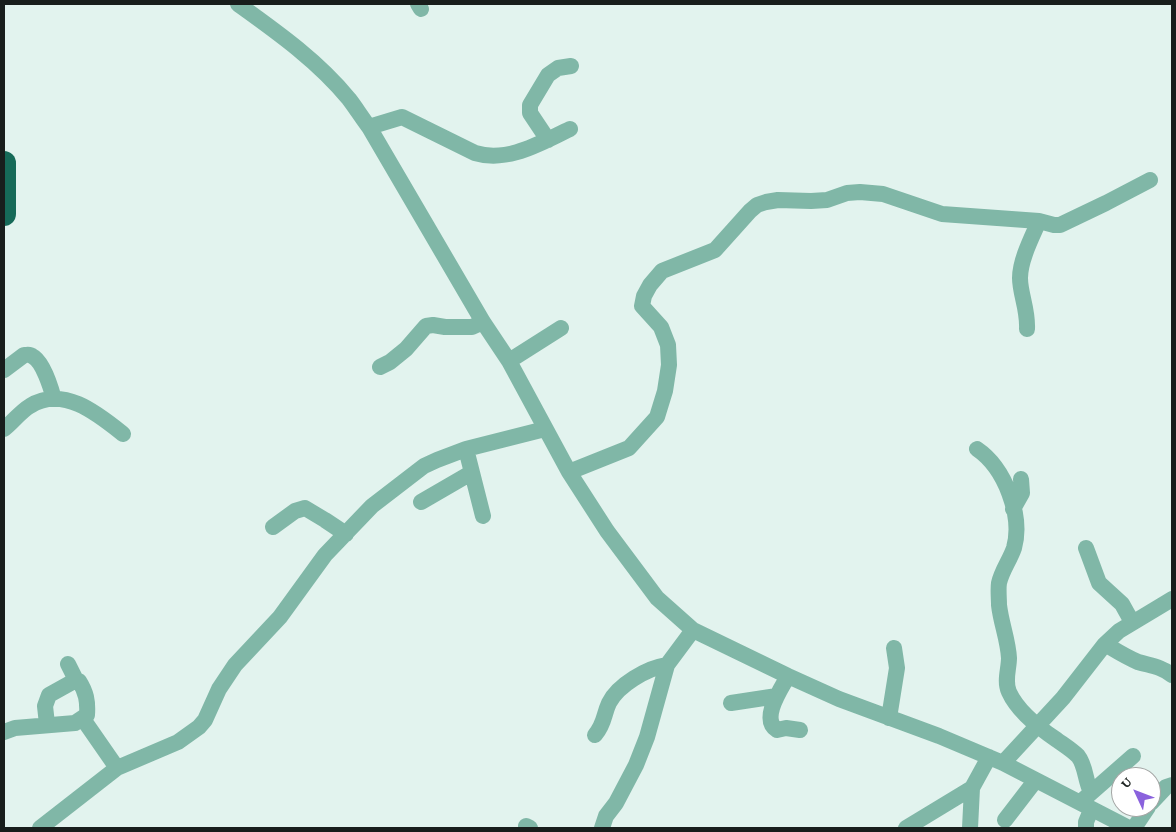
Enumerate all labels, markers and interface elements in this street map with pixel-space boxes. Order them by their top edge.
north arrow [1111,767,1161,817]
text: U [1117,773,1135,791]

